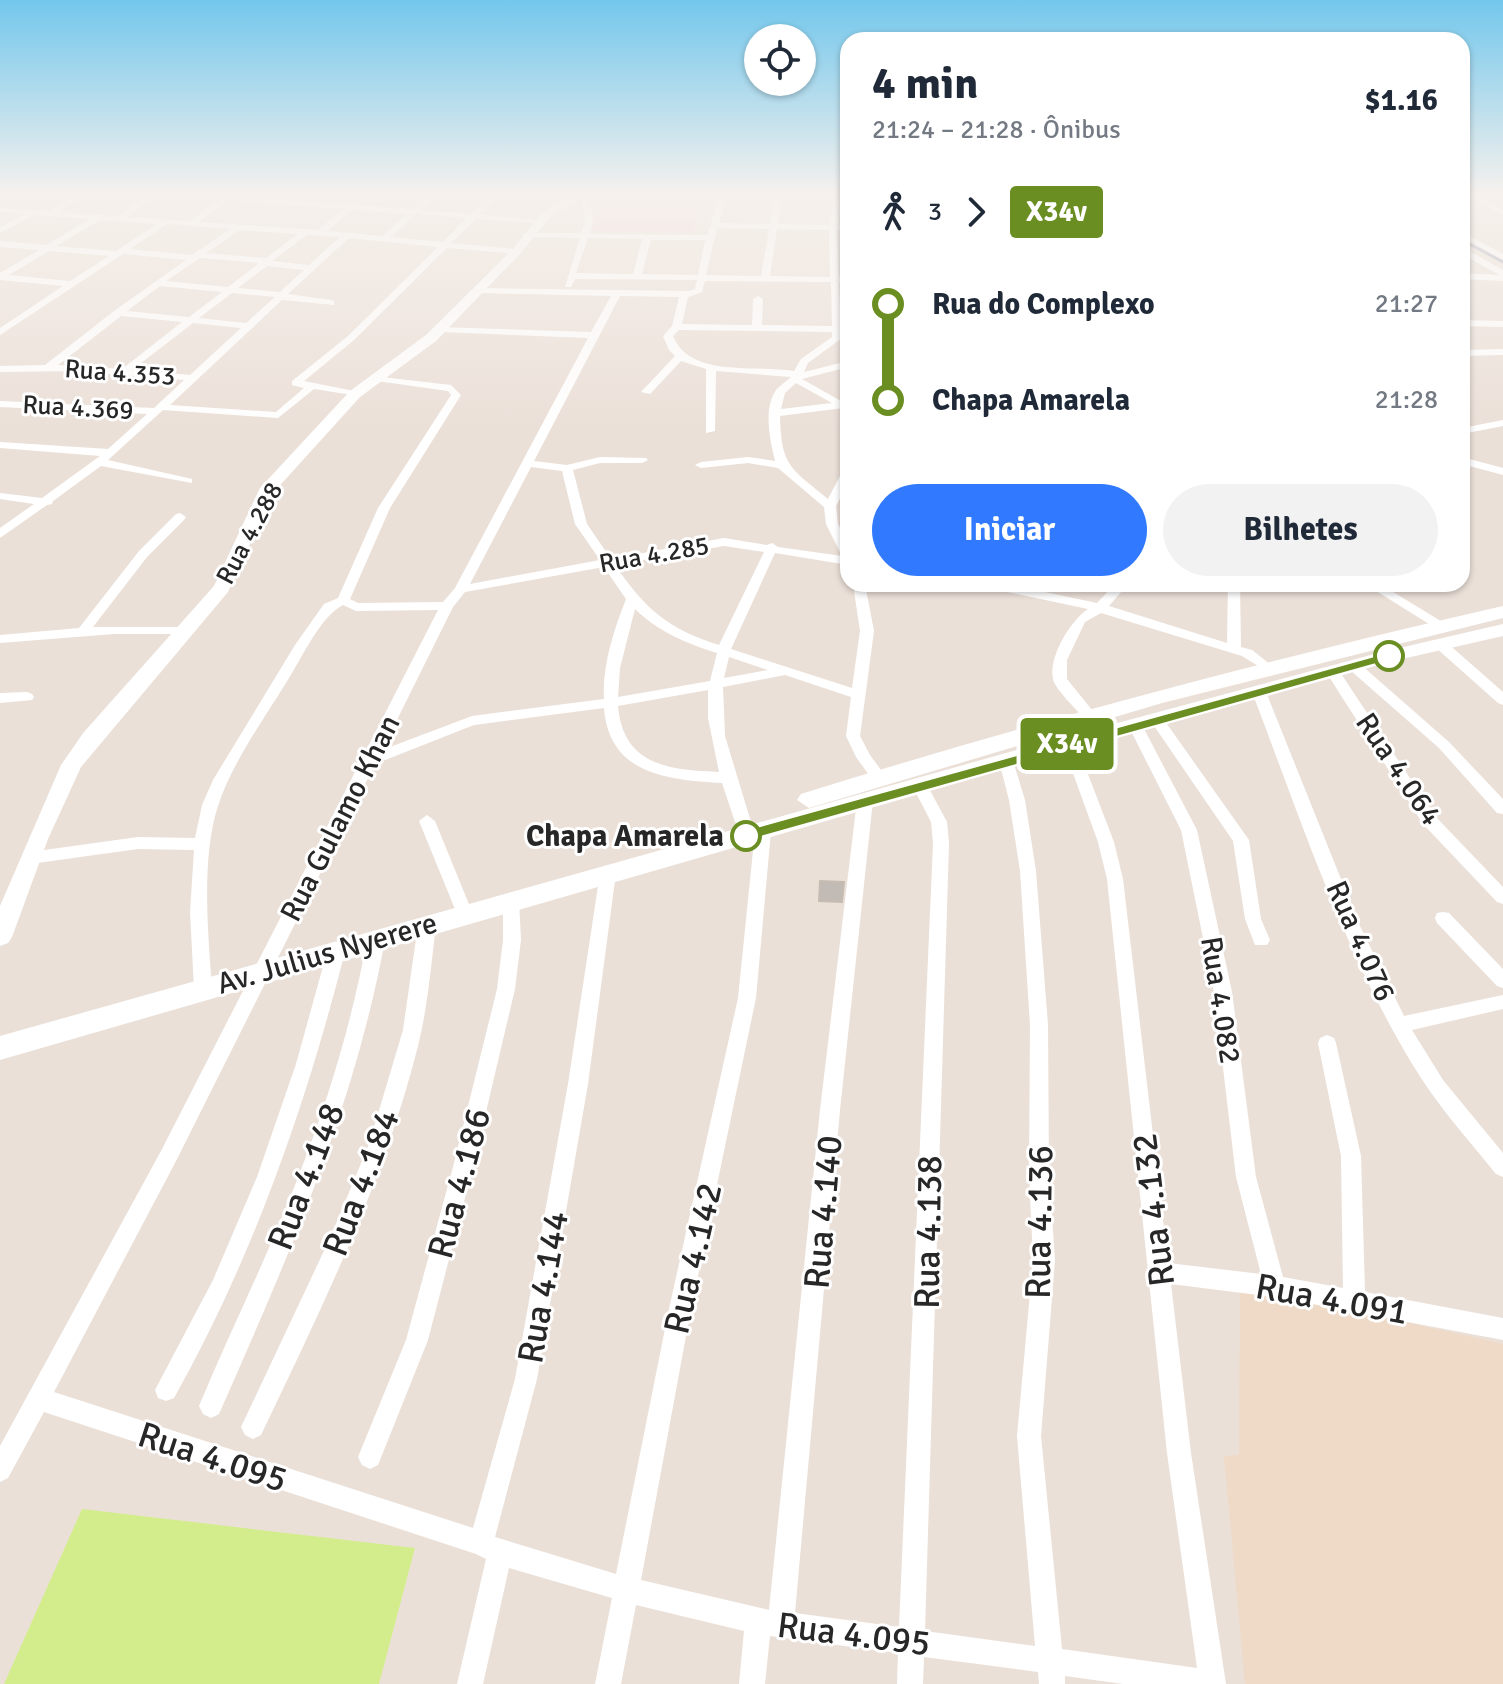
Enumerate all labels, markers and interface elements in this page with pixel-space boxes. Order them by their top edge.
map controls [744,24,816,96]
button: locate [744,24,816,96]
text: 4 min [872,57,978,111]
text: $1.16 [1365,82,1438,119]
text: 21:24 – 21:28 · Ônibus [872,114,1121,146]
icon: walk [872,190,916,234]
icon: forward [954,190,998,234]
text: X34v [1026,195,1087,229]
text: 3 [928,196,942,228]
text: Rua do Complexo [932,286,1155,323]
text: 21:27 [1375,288,1438,320]
street label: Rua 4.353 [63,353,176,393]
text: Chapa Amarela [932,382,1130,419]
text: 21:28 [1375,384,1438,416]
street label: Rua 4.369 [22,389,134,427]
street label: Rua 4.288 [210,477,290,590]
button: Iniciar [872,484,1147,576]
button: Bilhetes [1163,484,1438,576]
street label: Rua 4.285 [597,530,712,580]
unlabelled marker [1374,641,1404,671]
street label: Rua 4.064 [1347,706,1450,833]
street label: Rua Gulamo Khan [272,709,409,928]
line badge: X34v [1011,718,1123,770]
text: X34v [1037,727,1097,761]
place label: Chapa Amarela [526,818,724,855]
marker: Chapa Amarela [731,821,761,851]
street label: Rua 4.076 [1318,875,1404,1007]
street label: Av. Julius Nyerere [213,904,441,1003]
street label: Rua 4.082 [1192,934,1249,1066]
street label: Rua 4.148 [258,1097,355,1256]
street label: Rua 4.184 [313,1103,410,1262]
street label: Rua 4.186 [418,1103,501,1264]
street label: Rua 4.132 [1122,1131,1185,1289]
street label: Rua 4.140 [794,1133,853,1291]
street label: Rua 4.136 [1016,1145,1063,1299]
street label: Rua 4.138 [905,1155,952,1309]
street label: Rua 4.142 [654,1178,733,1338]
street label: Rua 4.144 [508,1208,579,1367]
street label: Rua 4.091 [1252,1264,1411,1335]
street label: Rua 4.095 [132,1412,293,1503]
street label: Rua 4.095 [775,1603,933,1666]

